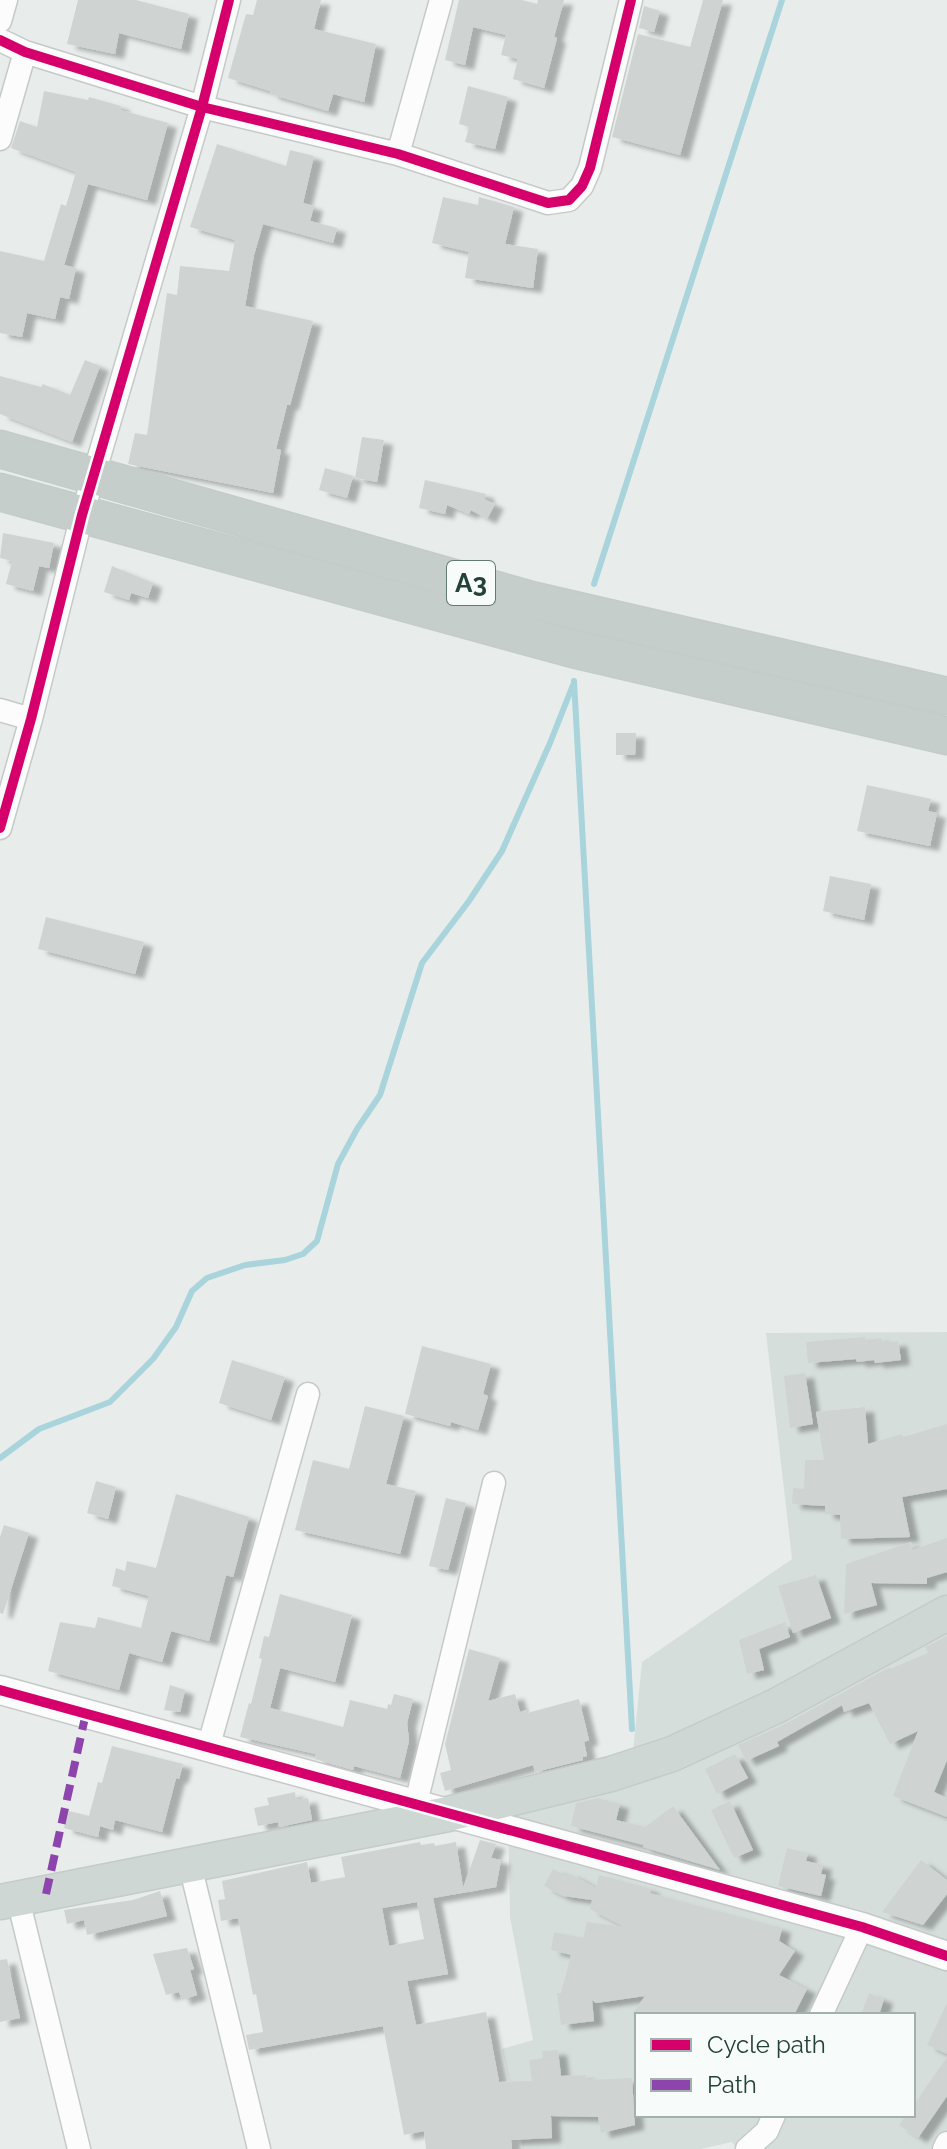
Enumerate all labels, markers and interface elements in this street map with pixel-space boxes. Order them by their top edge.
road number: A3 [447,561,495,605]
legend [635,2013,915,2117]
text: Cycle path [707,2030,826,2059]
text: Path [707,2070,757,2099]

